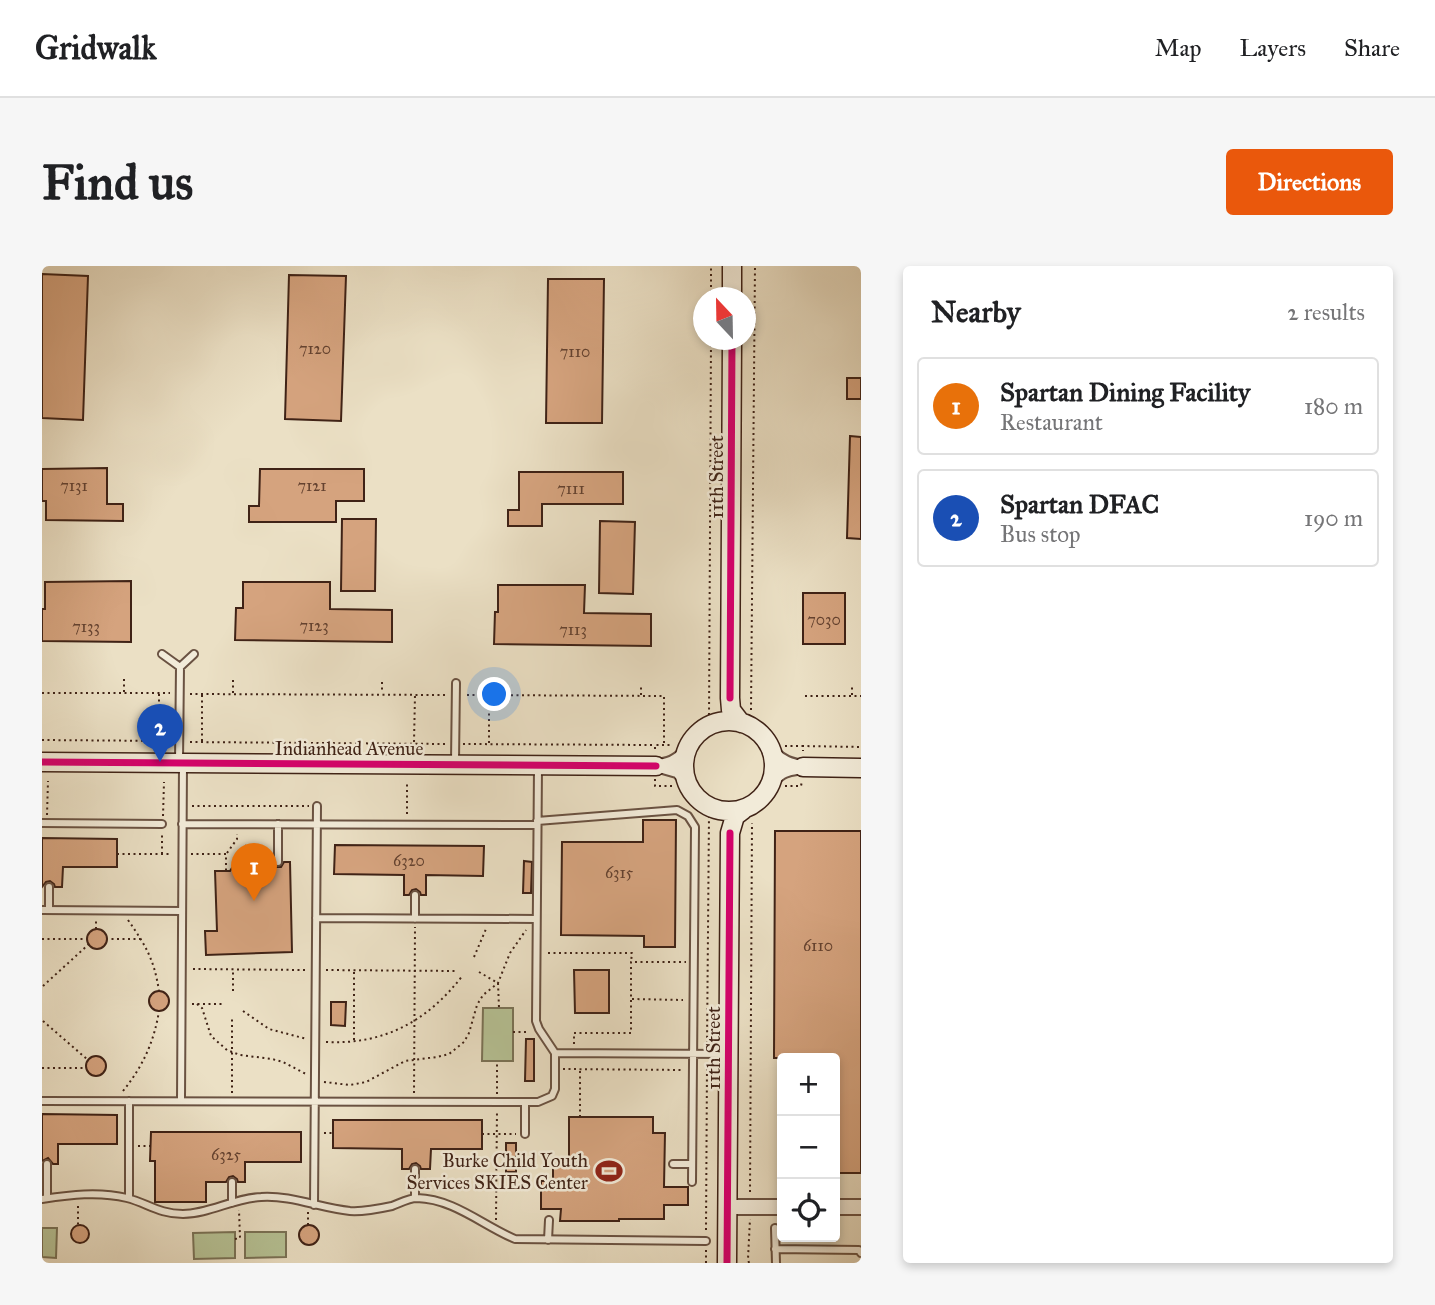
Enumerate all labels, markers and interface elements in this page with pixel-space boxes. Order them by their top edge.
text: Gridwalk [35,28,157,68]
text: Map [1155,33,1202,63]
text: Layers [1240,33,1306,63]
text: Share [1344,33,1400,63]
button: Directions [1226,149,1393,215]
text: Find us [42,153,193,212]
north arrow [693,287,756,350]
text: Nearby [931,294,1021,330]
text: 2 results [1287,298,1365,326]
house number: 7120 [299,339,331,358]
house number: 7110 [560,342,590,361]
text: Spartan Dining Facility [1000,376,1250,408]
text: 1 [951,392,961,420]
text: 180 m [1304,392,1363,420]
text: Restaurant [1000,408,1103,436]
street label: 11th Street [705,435,728,519]
house number: 7131 [60,476,88,495]
house number: 7121 [297,476,327,495]
house number: 7111 [557,479,585,498]
text: Spartan DFAC [1000,488,1159,520]
text: 2 [950,504,962,532]
text: 190 m [1304,504,1363,532]
text: Bus stop [1000,520,1081,548]
house number: 7030 [807,610,841,629]
house number: 7123 [299,616,329,635]
house number: 7133 [72,617,100,636]
house number: 7113 [559,620,587,639]
your location [477,677,511,711]
pin: 2 [137,704,183,762]
street label: Indianhead Avenue [275,737,423,760]
pin: 1 [231,843,277,901]
house number: 6320 [393,851,425,870]
house number: 6315 [605,863,634,882]
house number: 6110 [803,936,833,955]
street label: 11th Street [702,1006,725,1090]
map controls [777,1053,840,1242]
button: + [777,1053,840,1116]
button: − [777,1116,840,1179]
house number: 6325 [211,1145,241,1164]
place label: Burke Child Youth Services SKIES Center [406,1149,589,1194]
sports icon: Burke Child Youth Services SKIES Center [594,1156,624,1186]
button: locate [777,1179,840,1242]

